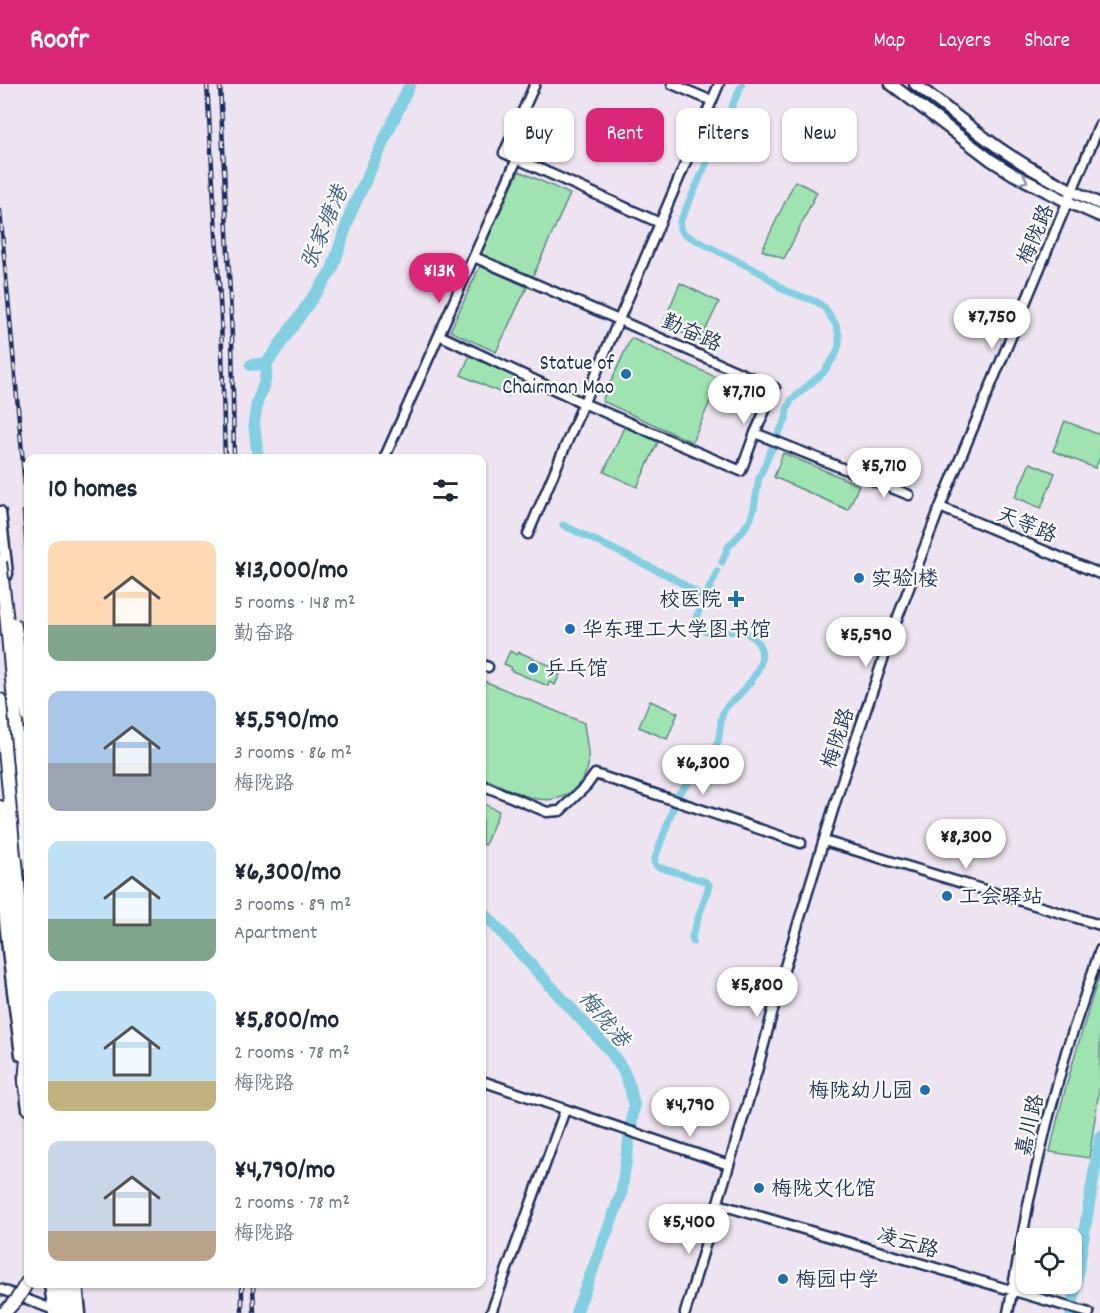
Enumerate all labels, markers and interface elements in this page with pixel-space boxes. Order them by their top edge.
text: Roofr [30,22,89,62]
text: Map [874,27,905,57]
text: Layers [938,27,991,57]
text: Share [1024,27,1070,57]
chip: Buy [504,108,574,162]
chip: Rent [586,108,664,162]
chip: Filters [676,108,770,162]
chip: New [782,108,857,162]
one-way arrow [1017,172,1028,184]
water label: 张家塘港 [295,180,358,275]
street label: 梅陇路 [1012,200,1064,270]
pin: ¥13K [403,253,475,304]
text: ¥13K [423,258,455,286]
pin: ¥7,750 [943,299,1041,350]
text: ¥7,750 [968,304,1016,332]
street label: 勤奋路 [656,308,726,361]
place label: Statue of Chairman Mao [502,350,615,404]
marker: Statue of Chairman Mao [619,367,633,381]
pin: ¥7,710 [695,374,793,425]
text: ¥7,710 [722,379,766,407]
pin: ¥5,710 [835,448,933,499]
text: ¥5,710 [861,453,907,481]
text: 10 homes [48,472,138,509]
icon: filters [429,474,462,507]
street label: 天等路 [991,501,1061,552]
text: ¥13,000/mo [234,553,348,590]
icon: home [96,565,168,637]
place label: 实验1楼 [871,566,939,596]
marker: 实验1楼 [852,571,866,585]
place label: 校医院 [659,587,722,617]
text: 5 rooms · 148 m² [234,590,355,618]
marker: 校医院 [727,590,745,608]
place label: 华东理工大学图书馆 [582,617,771,647]
pin: ¥5,590 [817,617,915,668]
text: 勤奋路 [234,621,294,649]
marker: 华东理工大学图书馆 [563,622,577,636]
text: ¥5,590 [840,622,892,650]
place label: 乒乓馆 [545,656,608,686]
marker: 乒乓馆 [526,661,540,675]
text: ¥5,590/mo [234,703,339,740]
street label: 梅陇路 [816,704,864,774]
icon: home [96,715,168,787]
text: 3 rooms · 86 m² [234,740,352,768]
pin: ¥6,300 [654,745,752,796]
text: ¥6,300 [676,750,730,778]
text: 梅陇路 [234,771,294,799]
pin: ¥8,300 [917,819,1015,870]
text: ¥8,300 [940,824,992,852]
text: ¥6,300/mo [234,855,341,892]
icon: home [96,865,168,937]
place label: 工会驿站 [959,884,1043,914]
marker: 工会驿站 [940,889,954,903]
text: 3 rooms · 89 m² [234,892,351,920]
text: Apartment [234,920,317,948]
pin: ¥5,800 [708,967,806,1018]
text: ¥5,800 [731,972,783,1000]
water label: 梅陇港 [569,985,637,1057]
text: ¥5,800/mo [234,1003,339,1040]
icon: home [96,1015,168,1087]
text: 2 rooms · 78 m² [234,1040,350,1068]
text: 梅陇路 [234,1071,294,1099]
place label: 梅陇幼儿园 [808,1078,913,1108]
marker: 梅陇幼儿园 [918,1083,932,1097]
pin: ¥4,790 [641,1087,739,1138]
text: ¥4,790 [665,1092,715,1120]
street label: 嘉川路 [1010,1092,1054,1160]
text: ¥4,790/mo [234,1153,335,1190]
icon: home [96,1165,168,1237]
place label: 梅陇文化馆 [771,1176,876,1206]
marker: 梅陇文化馆 [752,1181,766,1195]
text: 2 rooms · 78 m² [234,1190,350,1218]
pin: ¥5,400 [640,1204,738,1255]
text: ¥5,400 [663,1209,715,1237]
text: 梅陇路 [234,1221,294,1249]
street label: 凌云路 [873,1222,942,1268]
map controls [1016,1228,1082,1294]
button: locate [1016,1228,1082,1294]
place label: 梅园中学 [795,1267,879,1297]
marker: 梅园中学 [776,1272,790,1286]

